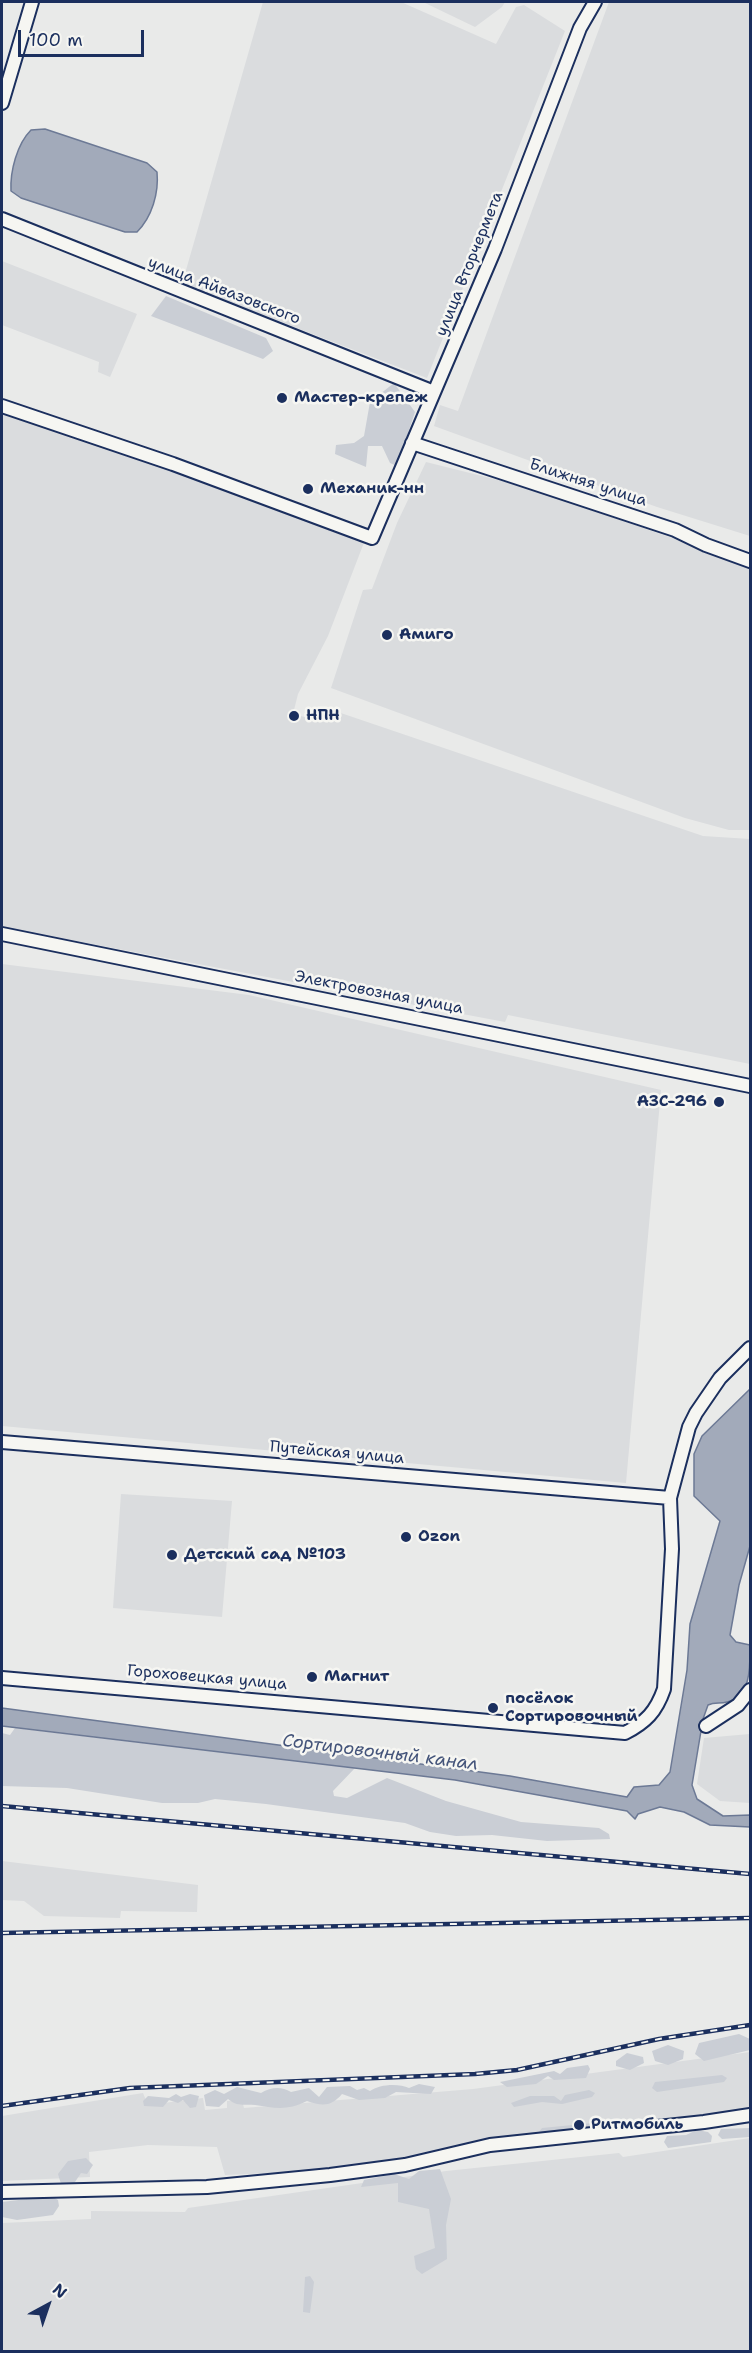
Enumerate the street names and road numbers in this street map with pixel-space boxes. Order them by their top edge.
street label: улица Вторчермета [432,189,508,339]
street label: улица Айвазовского [145,253,303,329]
street label: Ближняя улица [527,455,649,511]
street label: Электровозная улица [293,967,465,1019]
street label: Путейская улица [269,1438,405,1468]
street label: Гороховецкая улица [126,1661,288,1695]

